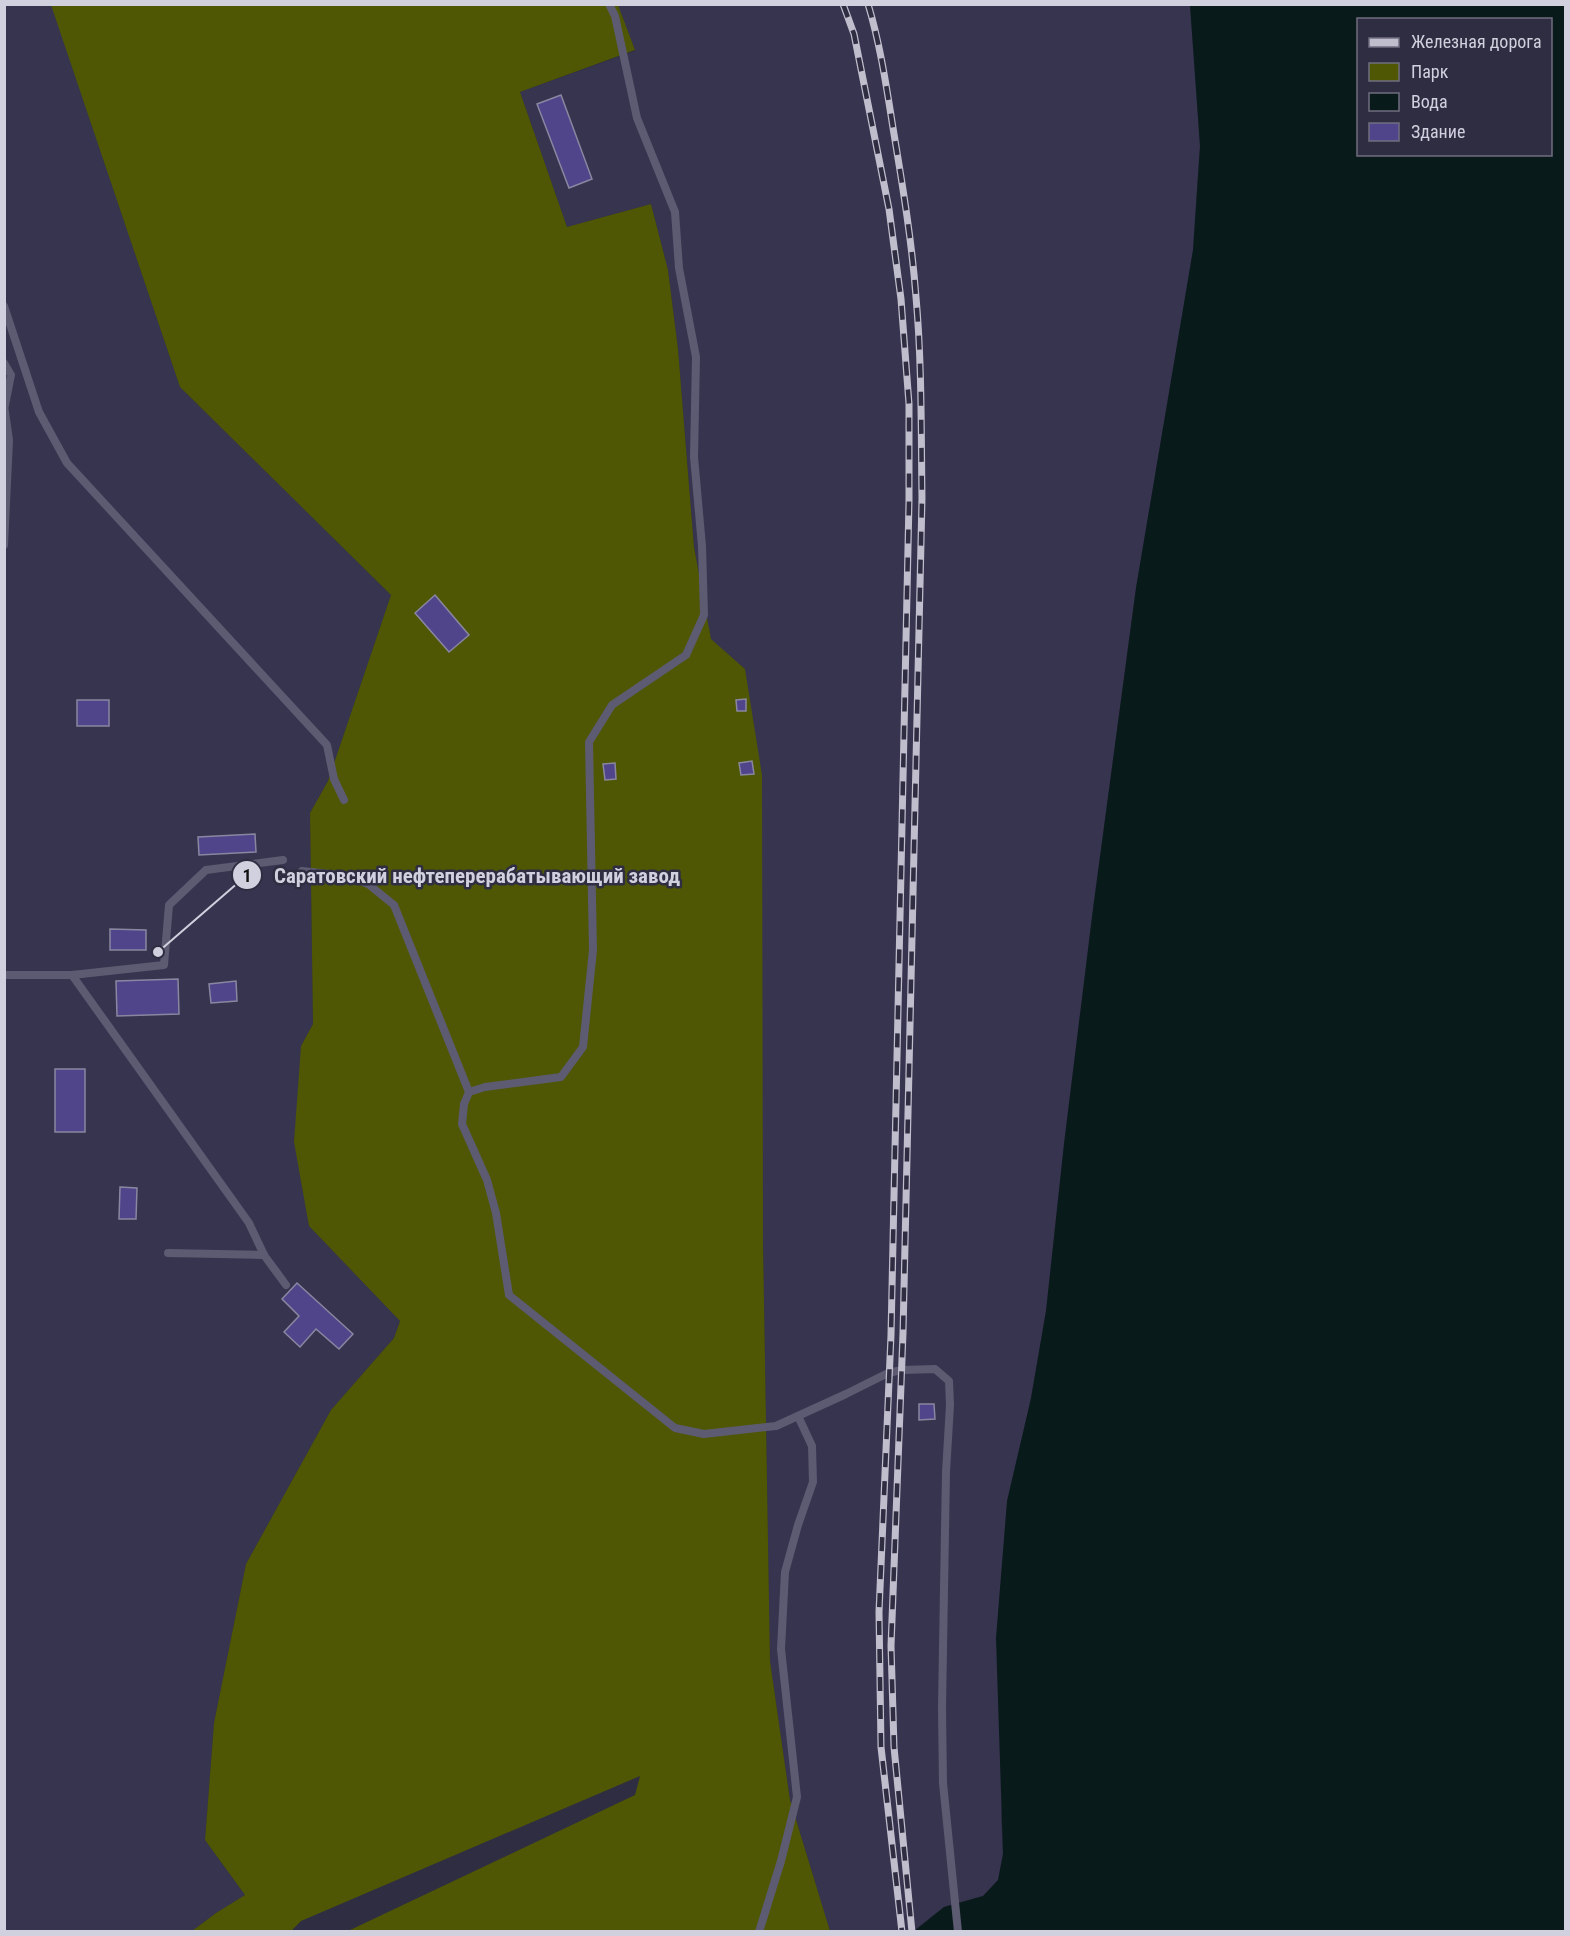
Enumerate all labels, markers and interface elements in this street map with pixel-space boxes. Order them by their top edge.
legend [1357,18,1552,156]
text: Железная дорога [1411,31,1542,52]
text: Парк [1411,61,1449,82]
text: Вода [1411,91,1448,112]
text: Здание [1411,121,1465,142]
callout: Саратовский нефтеперерабатывающий завод [232,856,692,895]
text: Саратовский нефтеперерабатывающий завод [274,864,680,888]
text: 1 [242,865,252,886]

